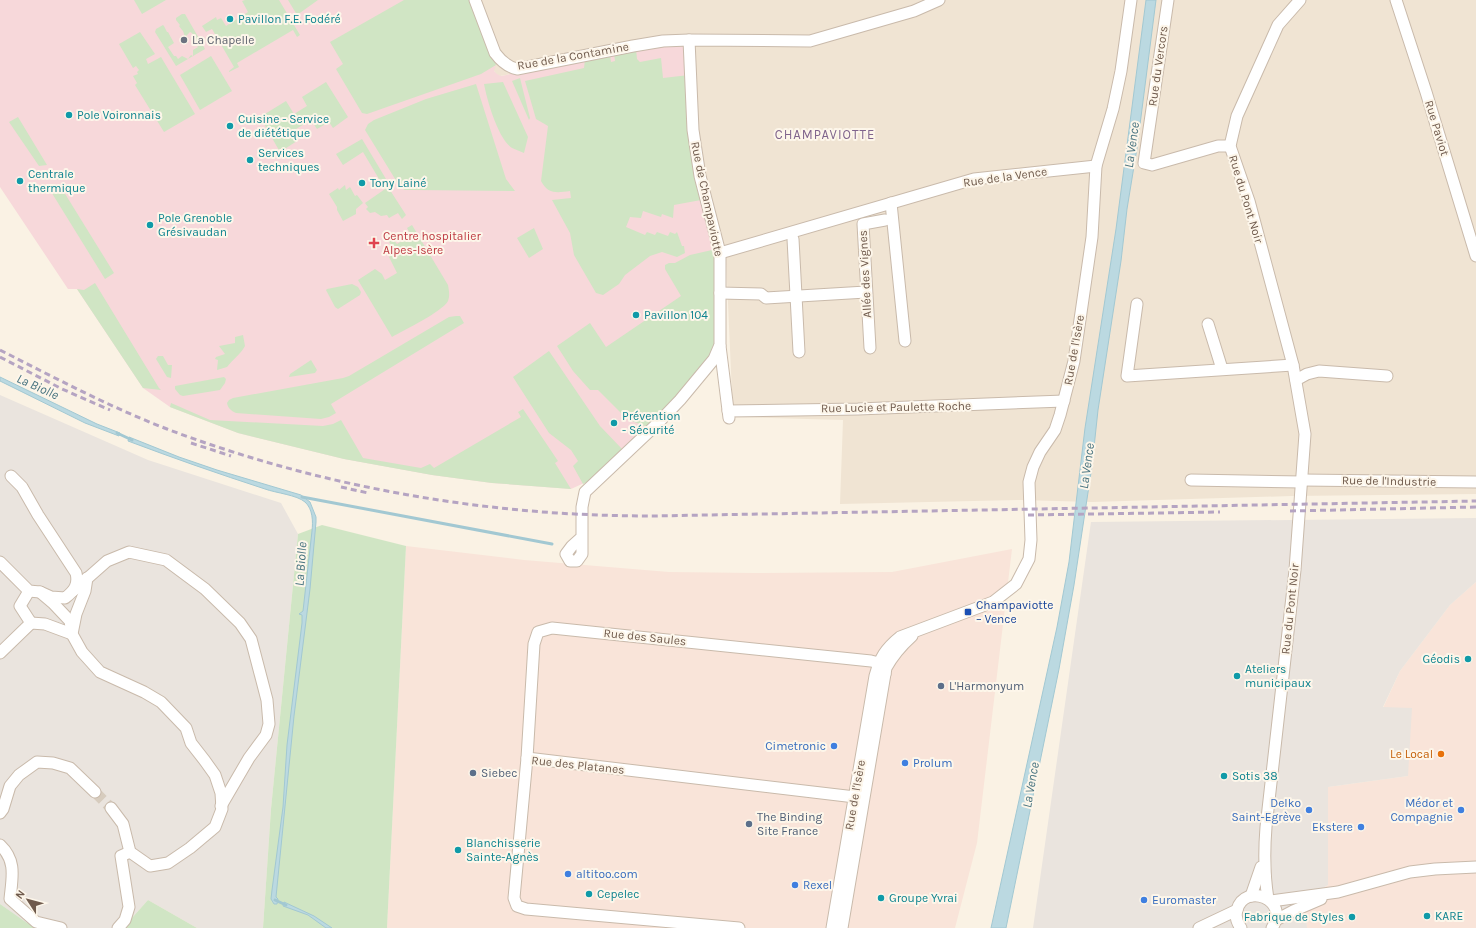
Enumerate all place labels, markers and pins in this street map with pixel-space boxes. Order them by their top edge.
place label: Pavillon F.E. Fodéré [238,12,341,26]
marker: Pavillon F.E. Fodéré [225,14,235,24]
place label: La Chapelle [192,33,254,47]
marker: La Chapelle [179,35,189,45]
place label: Pole Voironnais [77,108,161,122]
marker: Pole Voironnais [64,110,74,120]
place label: Cuisine - Service de diététique [238,112,329,140]
marker: Cuisine - Service de diététique [225,121,235,131]
place label: Services techniques [258,146,320,174]
marker: Services techniques [245,155,255,165]
place label: Centrale thermique [28,167,86,195]
marker: Centrale thermique [15,176,25,186]
place label: Tony Lainé [370,176,427,190]
marker: Tony Lainé [357,178,367,188]
place label: Pole Grenoble Grésivaudan [158,211,232,239]
marker: Pole Grenoble Grésivaudan [145,220,155,230]
place label: Centre hospitalier Alpes-Isère [383,229,482,257]
marker: Centre hospitalier Alpes-Isère [368,237,380,249]
place label: Pavillon 104 [644,308,708,322]
marker: Pavillon 104 [631,310,641,320]
place label: Prévention - Sécurité [622,409,680,437]
marker: Prévention - Sécurité [609,418,619,428]
place label: Champaviotte – Vence [976,598,1053,626]
marker: Champaviotte – Vence [963,607,973,617]
place label: Géodis [1423,652,1460,666]
marker: Géodis [1463,654,1473,664]
place label: Ateliers municipaux [1245,662,1311,690]
marker: Ateliers municipaux [1232,671,1242,681]
place label: L'Harmonyum [949,679,1024,693]
marker: L'Harmonyum [936,681,946,691]
place label: Cimetronic [765,739,826,753]
marker: Cimetronic [829,741,839,751]
place label: Le Local [1390,747,1433,761]
marker: Le Local [1436,749,1446,759]
place label: Prolum [913,756,952,770]
marker: Prolum [900,758,910,768]
place label: Siebec [481,766,517,780]
marker: Siebec [468,768,478,778]
place label: Sotis 38 [1232,769,1278,783]
marker: Sotis 38 [1219,771,1229,781]
place label: Delko Saint-Egrève [1231,796,1301,824]
place label: Médor et Compagnie [1390,796,1453,824]
marker: Delko Saint-Egrève [1304,805,1314,815]
marker: Médor et Compagnie [1456,805,1466,815]
place label: The Binding Site France [757,810,822,838]
marker: The Binding Site France [744,819,754,829]
place label: Ekstere [1312,820,1353,834]
marker: Ekstere [1356,822,1366,832]
place label: Blanchisserie Sainte-Agnès [466,836,541,864]
marker: Blanchisserie Sainte-Agnès [453,845,463,855]
place label: altitoo.com [576,867,638,881]
marker: altitoo.com [563,869,573,879]
place label: Rexel [803,878,832,892]
marker: Rexel [790,880,800,890]
place label: Cepelec [597,887,639,901]
marker: Cepelec [584,889,594,899]
place label: Groupe Yvrai [889,891,958,905]
marker: Groupe Yvrai [876,893,886,903]
place label: Euromaster [1152,893,1217,907]
marker: Euromaster [1139,895,1149,905]
place label: KARE [1435,909,1463,923]
place label: Fabrique de Styles [1244,910,1344,924]
marker: KARE [1422,911,1432,921]
marker: Fabrique de Styles [1347,912,1357,922]

